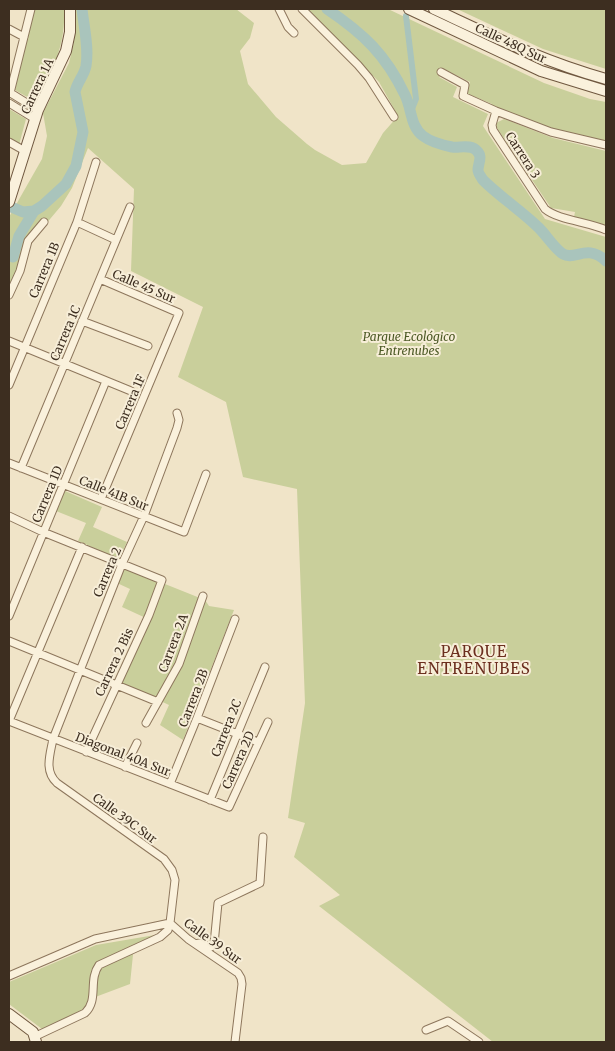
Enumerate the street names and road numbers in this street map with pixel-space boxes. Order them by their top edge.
street label: Calle 48Q Sur [473,20,550,66]
street label: Carrera 1A [18,55,57,116]
street label: Carrera 3 [502,129,544,181]
street label: Carrera 1B [26,240,62,300]
street label: Calle 45 Sur [110,266,178,306]
street label: Carrera 1C [47,303,83,363]
street label: Carrera 1F [112,372,149,432]
street label: Carrera 1D [28,463,66,525]
street label: Calle 41B Sur [77,472,151,514]
street label: Carrera 2 [90,545,124,599]
street label: Carrera 2A [155,611,191,674]
street label: Carrera 2 Bis [92,625,136,698]
street label: Carrera 2B [175,667,211,729]
street label: Carrera 2C [208,697,244,759]
street label: Diagonal 40A Sur [74,729,173,779]
street label: Carrera 2D [219,729,257,791]
street label: Calle 39C Sur [90,790,160,847]
street label: Calle 39 Sur [181,915,245,967]

